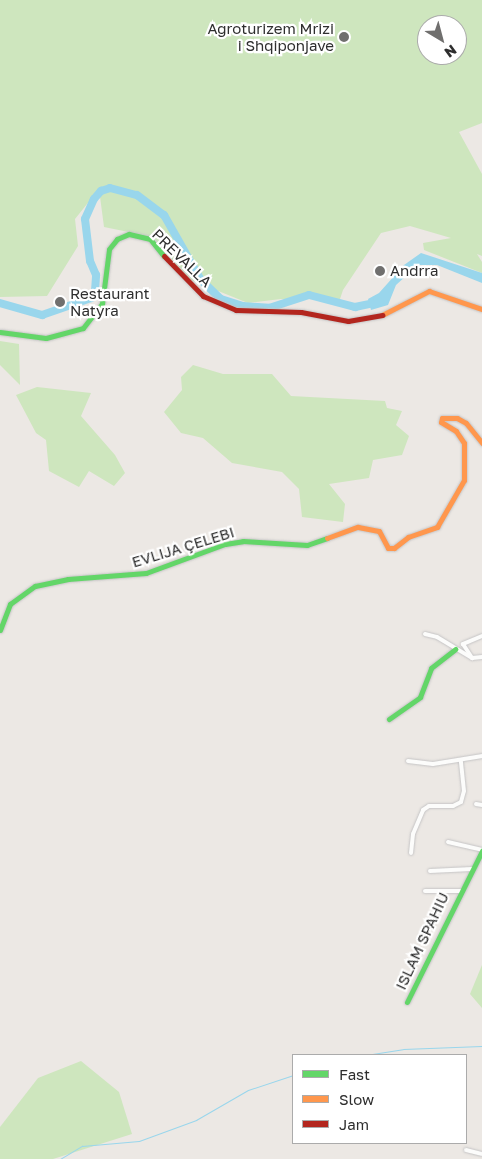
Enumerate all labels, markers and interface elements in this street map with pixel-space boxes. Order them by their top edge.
north arrow [417,15,467,65]
place label: Agroturizem Mrizi i Shqiponjave [207,19,334,54]
marker: Agroturizem Mrizi i Shqiponjave [338,31,350,43]
text: N [441,42,460,62]
street label: PREVALLA [149,225,215,291]
place label: Andrra [390,262,439,280]
marker: Andrra [374,265,386,277]
place label: Restaurant Natyra [70,284,149,319]
marker: Restaurant Natyra [54,296,66,308]
street label: EVLIJA ÇELEBI [130,523,236,571]
street label: ISLAM SPAHIU [392,889,452,993]
legend [292,1054,467,1144]
text: Fast [339,1065,370,1083]
text: Slow [339,1090,374,1108]
text: Jam [339,1115,369,1133]

